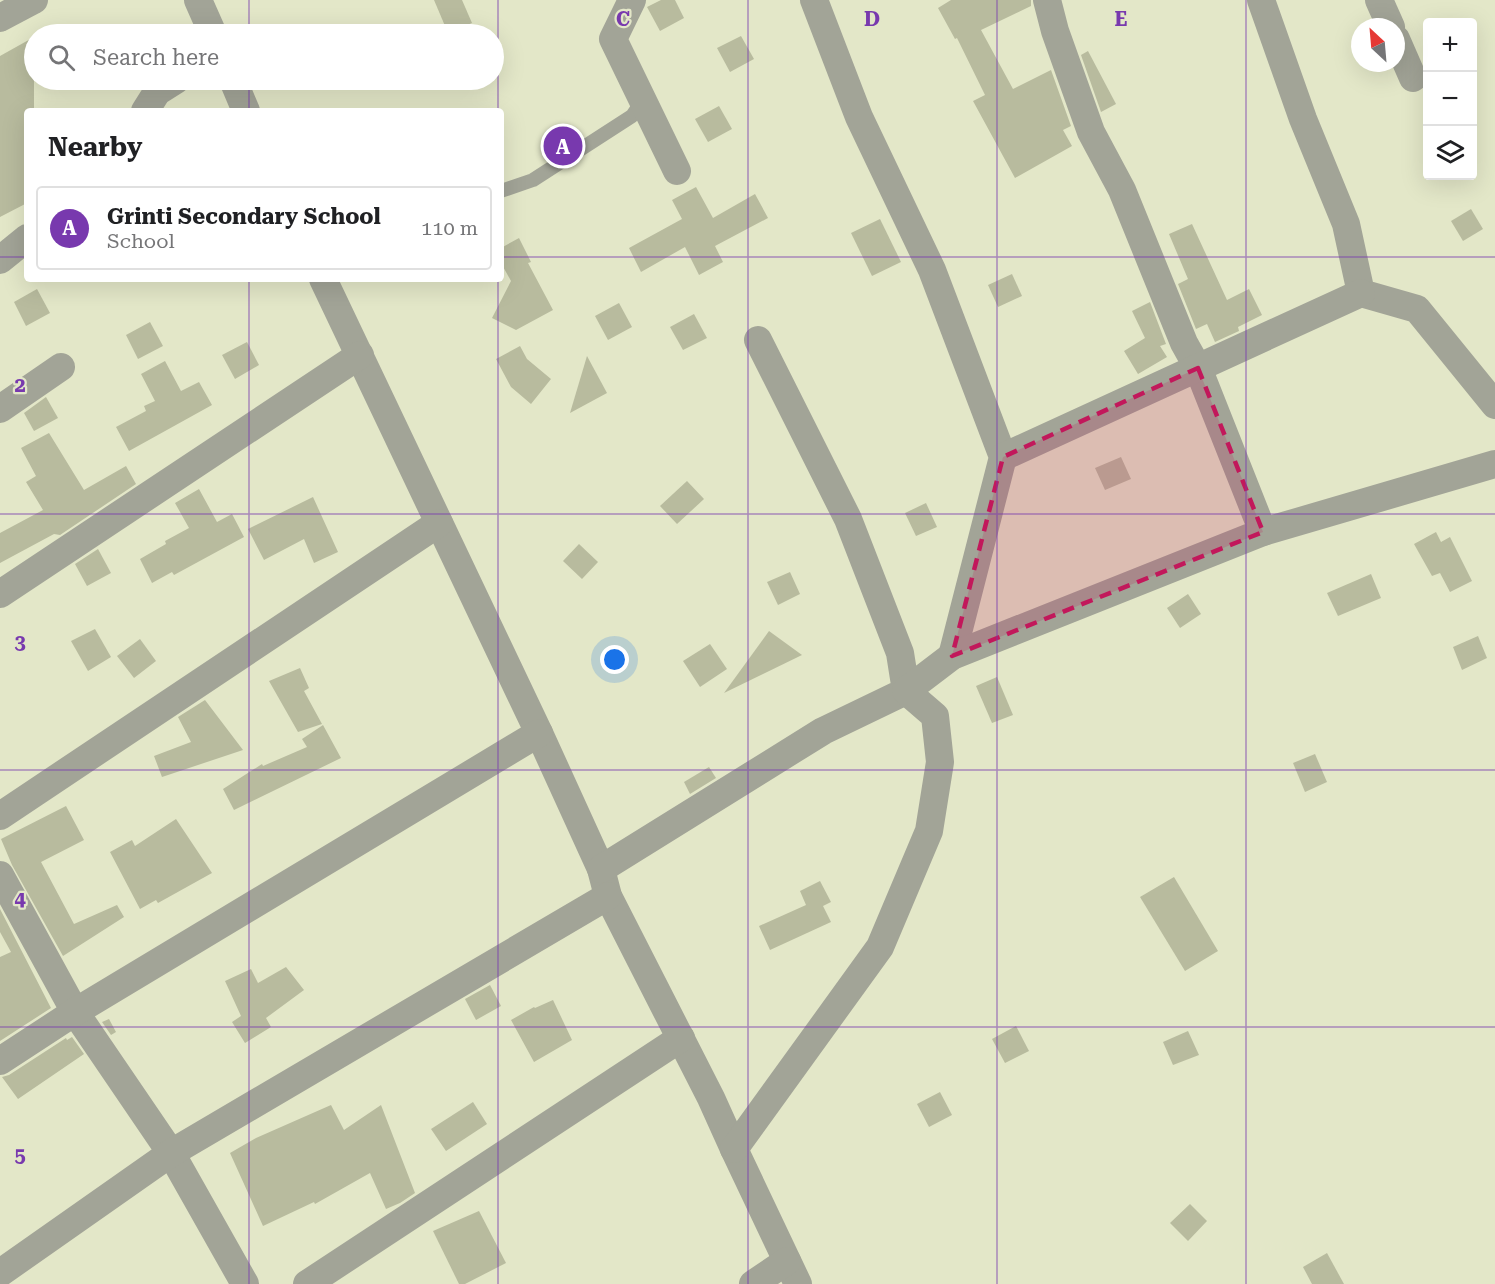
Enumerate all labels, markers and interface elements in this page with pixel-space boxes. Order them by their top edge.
text: C [616,7,630,31]
text: D [864,7,880,31]
text: E [1115,7,1128,31]
north arrow [1351,18,1405,72]
map controls [1423,18,1477,180]
button: + [1423,18,1477,72]
search box [24,24,504,90]
icon: search [45,41,78,74]
text: Search here [93,45,219,70]
button: − [1423,72,1477,126]
pin: A [544,124,582,168]
button: layers [1423,126,1477,180]
text: Nearby [48,132,142,162]
text: Grinti Secondary School [107,204,381,229]
text: A [62,216,77,240]
text: 110 m [421,216,478,240]
text: School [107,229,175,253]
text: 2 [14,373,26,397]
text: 3 [14,630,26,654]
your location [600,645,629,674]
text: 4 [14,887,26,911]
text: 5 [14,1143,26,1167]

